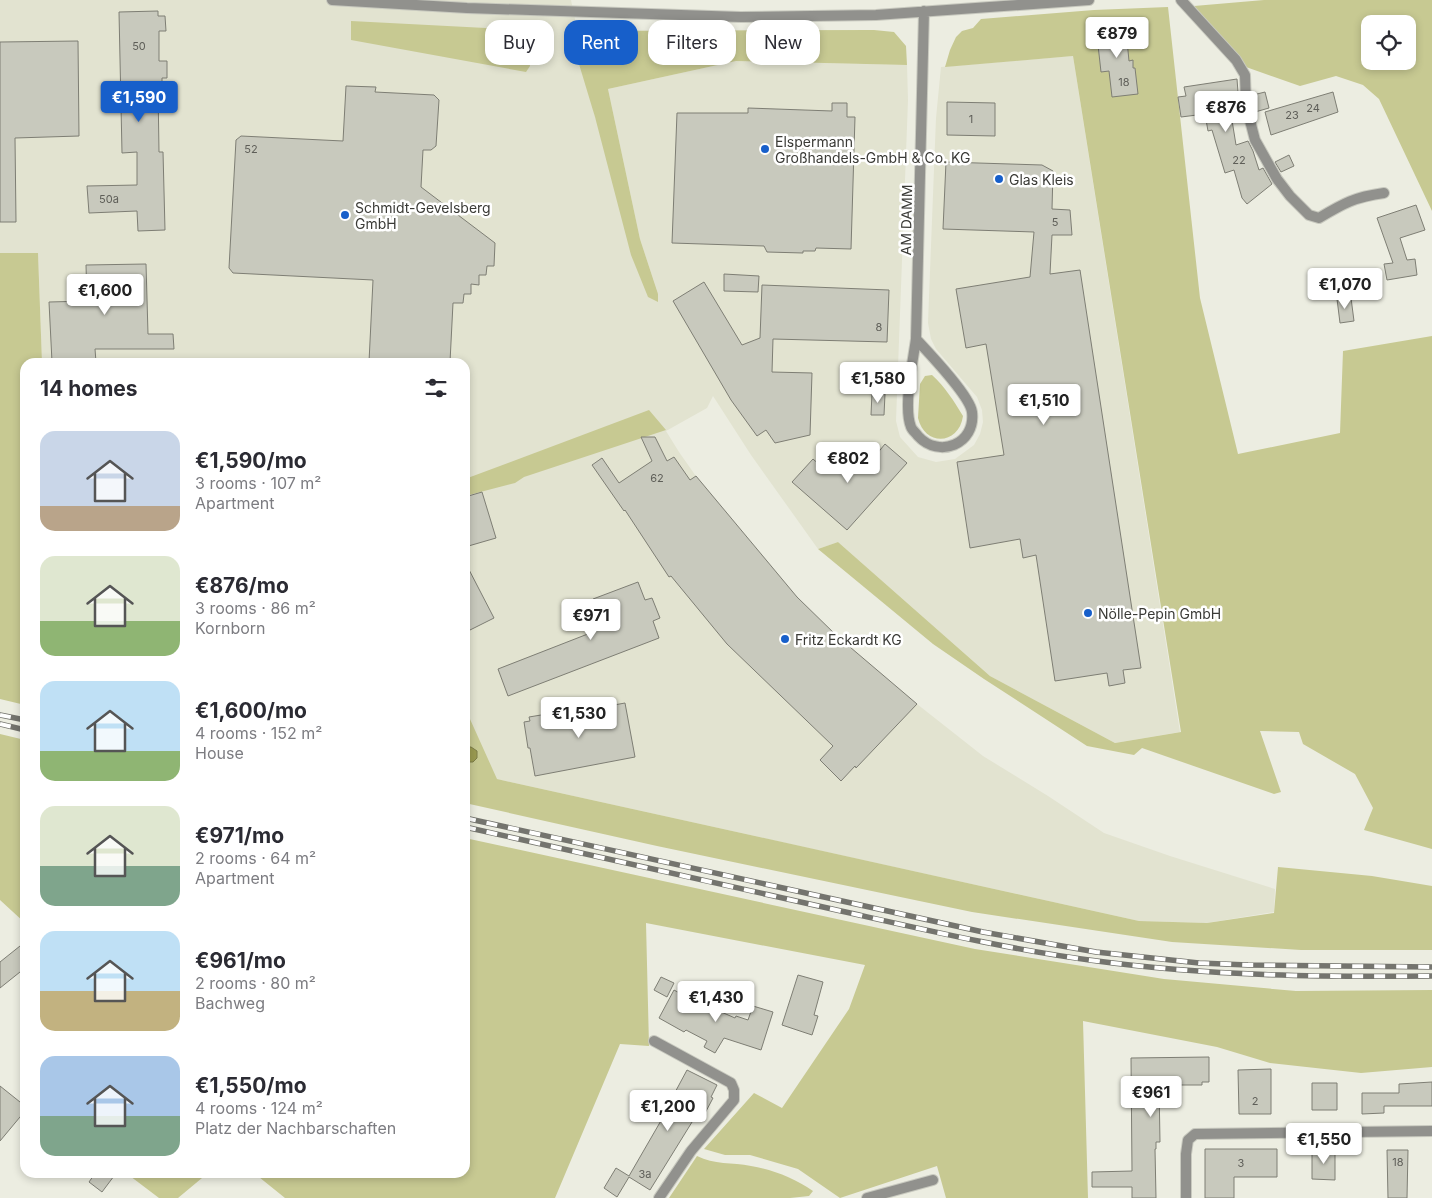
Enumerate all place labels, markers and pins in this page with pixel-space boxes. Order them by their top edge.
pin: €879 [1087,17,1147,59]
pin: €1,590 [98,80,180,123]
pin: €876 [1196,90,1256,133]
place label: Elspermann Großhandels-GmbH & Co. KG [775,133,970,166]
marker: Elspermann Großhandels-GmbH & Co. KG [759,143,771,155]
place label: Glas Kleis [1009,171,1074,188]
marker: Glas Kleis [993,173,1005,185]
place label: Schmidt-Gevelsberg GmbH [355,199,491,232]
marker: Schmidt-Gevelsberg GmbH [339,209,351,221]
pin: €1,070 [1304,268,1386,310]
pin: €1,600 [64,274,146,316]
pin: €1,580 [837,362,919,404]
pin: €1,510 [1003,384,1085,426]
pin: €802 [818,442,878,484]
pin: €971 [561,598,621,641]
place label: Nölle-Pepin GmbH [1098,605,1221,622]
marker: Nölle-Pepin GmbH [1082,607,1094,619]
place label: Fritz Eckardt KG [795,631,902,648]
marker: Fritz Eckardt KG [779,633,791,645]
pin: €1,530 [538,696,620,739]
pin: €1,430 [675,980,757,1023]
pin: €961 [1121,1076,1181,1118]
pin: €1,200 [627,1090,709,1132]
pin: €1,550 [1283,1122,1365,1165]

